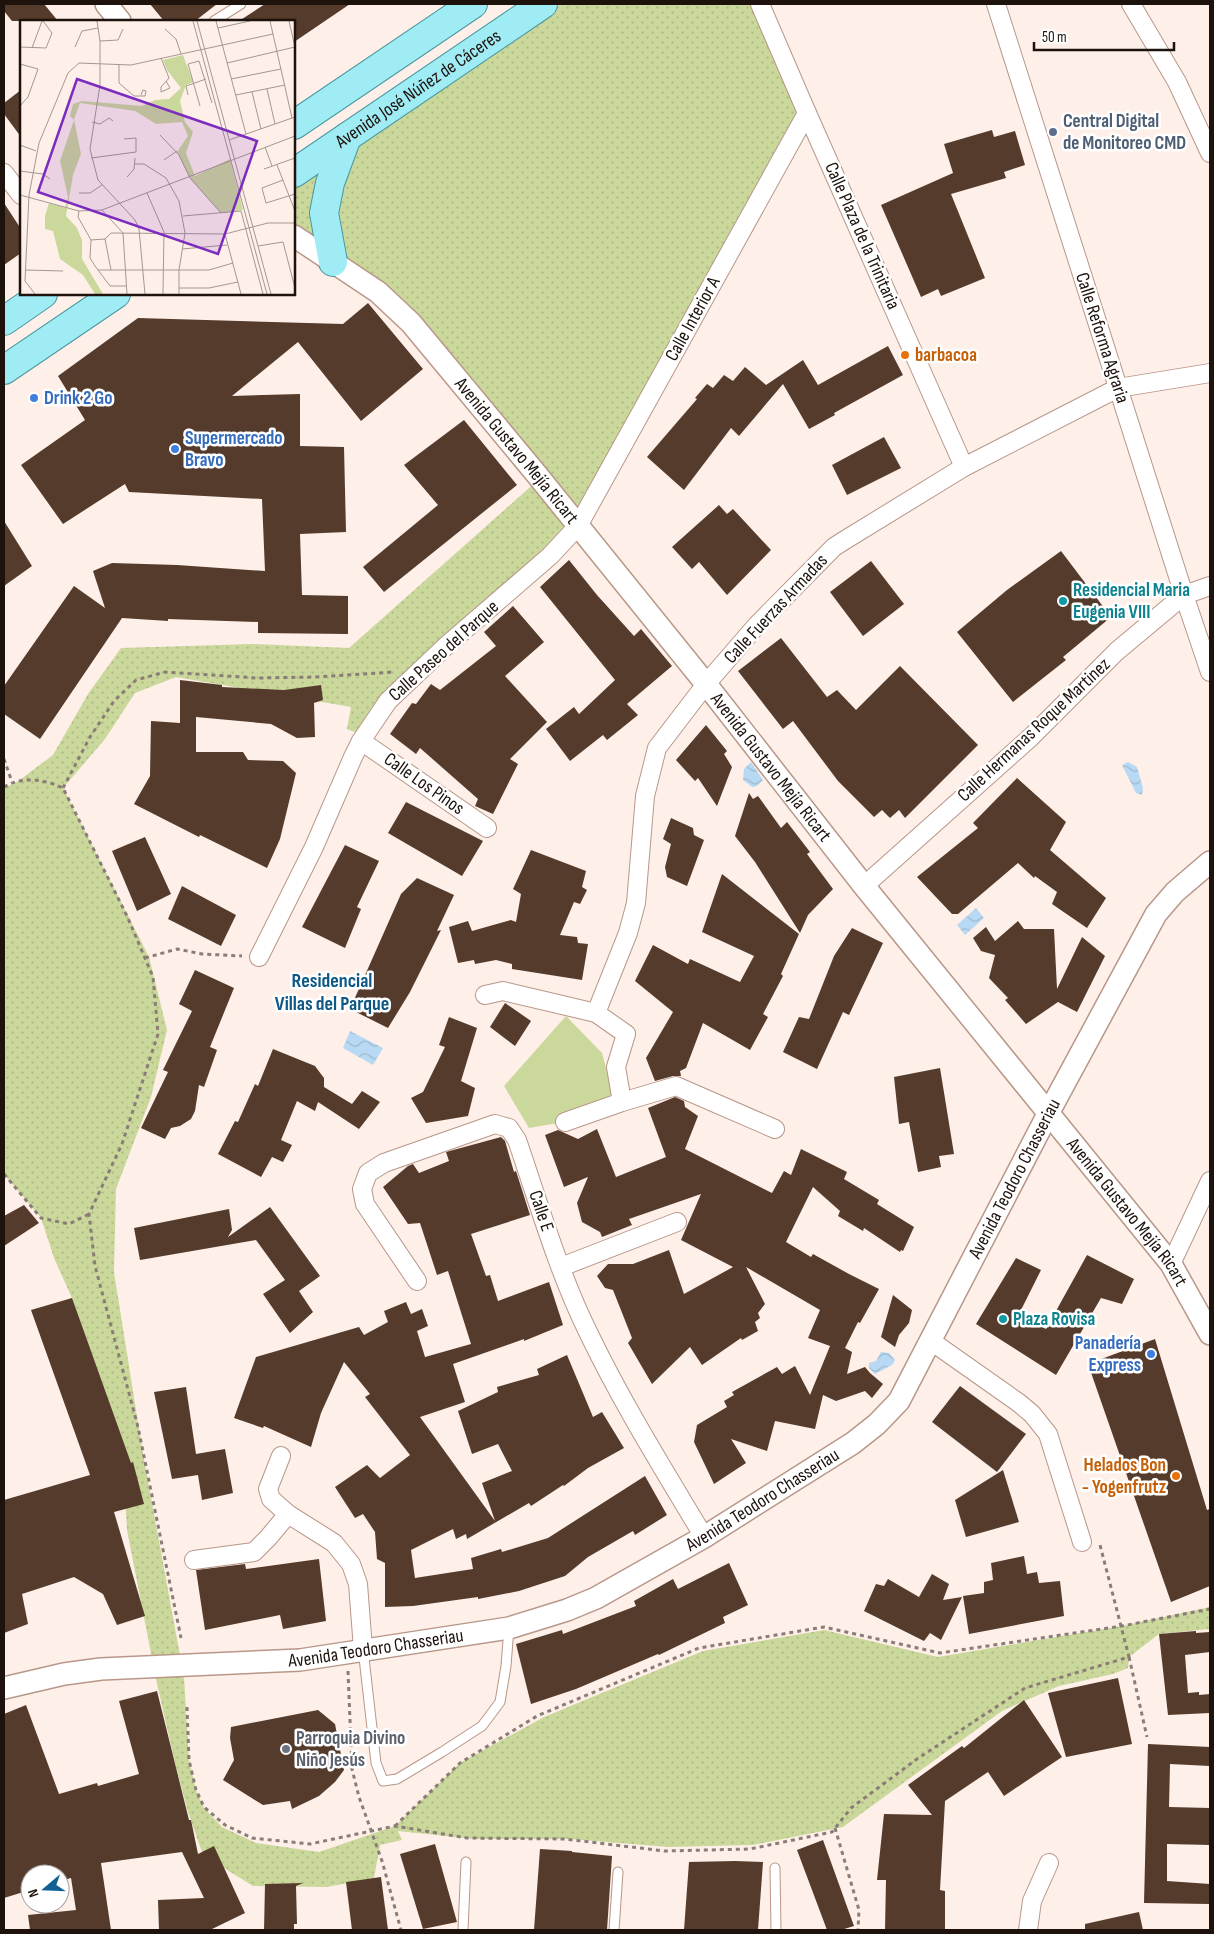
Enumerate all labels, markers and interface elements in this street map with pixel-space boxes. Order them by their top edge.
inset map [20,20,295,295]
scale bar [1034,20,1174,52]
street label: Avenida José Núñez de Cáceres [330,24,505,154]
text: 50 m [1042,28,1067,47]
place label: Central Digital de Monitoreo CMD [1063,110,1186,155]
marker: Central Digital de Monitoreo CMD [1047,126,1059,138]
street label: Calle Plaza de la Trinitaria [819,159,905,313]
street label: Calle Reforma Agraria [1070,270,1134,406]
street label: Calle Interior A [660,272,726,365]
place label: barbacoa [915,344,977,367]
marker: barbacoa [899,349,911,361]
street label: Avenida Gustavo Mejía Ricart [449,372,584,529]
place label: Drink 2 Go [44,387,113,410]
marker: Drink 2 Go [28,392,40,404]
place label: Supermercado Bravo [185,427,283,472]
marker: Supermercado Bravo [169,443,181,455]
street label: Calle Fuerzas Armadas [719,549,833,669]
place label: Residencial Maria Eugenia VIII [1073,579,1190,624]
marker: Residencial Maria Eugenia VIII [1057,595,1069,607]
street label: Calle Paseo del Parque [384,596,504,706]
street label: Calle Hermanas Roque Martinez [953,653,1115,807]
street label: Avenida Gustavo Mejía Ricart [705,687,837,846]
street label: Calle Los Pinos [379,748,469,820]
district label: Residencial Villas del Parque [275,969,389,1016]
street label: Avenida Teodoro Chasseriau [963,1095,1065,1263]
street label: Avenida Gustavo Mejía Ricart [1061,1132,1193,1290]
street label: Calle E [523,1188,559,1234]
place label: Plaza Rovisa [1013,1308,1095,1331]
marker: Plaza Rovisa [997,1313,1009,1325]
place label: Panadería Express [1075,1332,1141,1377]
marker: Panadería Express [1145,1348,1157,1360]
street label: Avenida Teodoro Chasseriau [681,1443,843,1557]
place label: Helados Bon - Yogenfrutz [1082,1454,1166,1499]
marker: Helados Bon - Yogenfrutz [1170,1470,1182,1482]
street label: Avenida Teodoro Chasseriau [287,1624,465,1672]
place label: Parroquia Divino Niño Jesús [296,1727,405,1772]
marker: Parroquia Divino Niño Jesús [280,1743,292,1755]
north arrow [20,1864,70,1914]
text: N [24,1887,42,1899]

